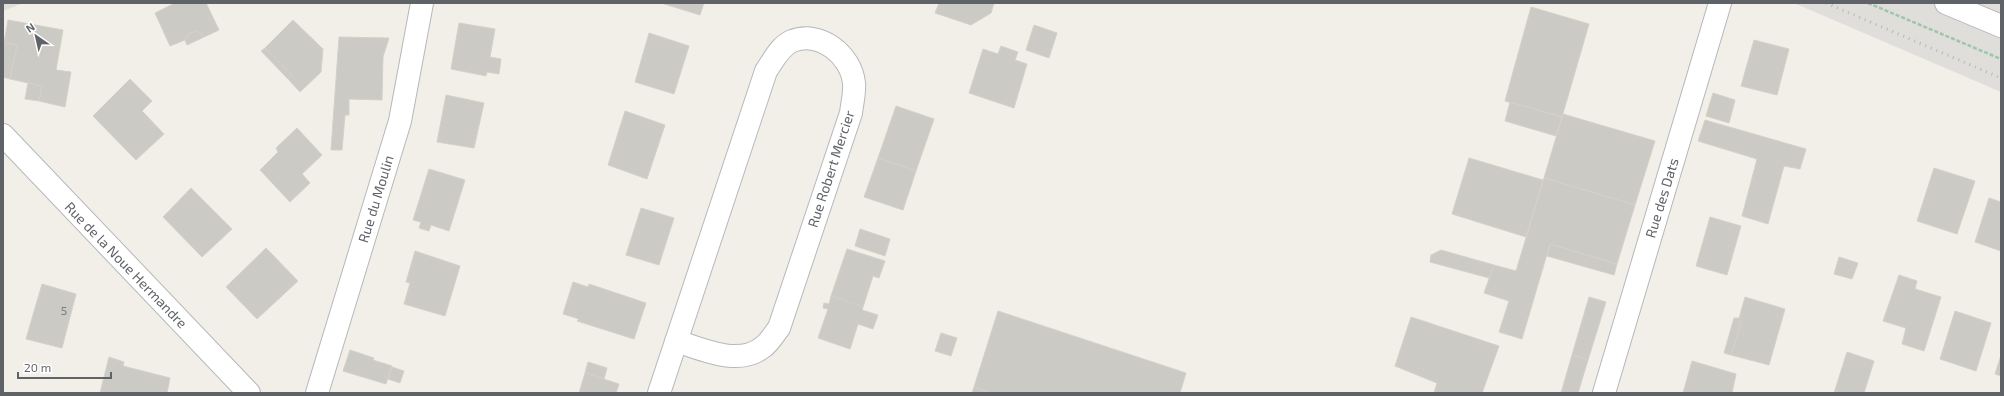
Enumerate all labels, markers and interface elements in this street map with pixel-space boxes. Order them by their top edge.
north arrow [16,16,56,56]
text: N [23,20,37,35]
street label: Rue Robert Mercier [804,108,858,230]
street label: Rue du Moulin [354,153,397,245]
street label: Rue des Dats [1641,156,1682,240]
street label: Rue de la Noue Hermandre [62,198,191,331]
house number: 5 [61,303,67,317]
scale bar [18,354,111,380]
text: 20 m [24,360,51,374]

